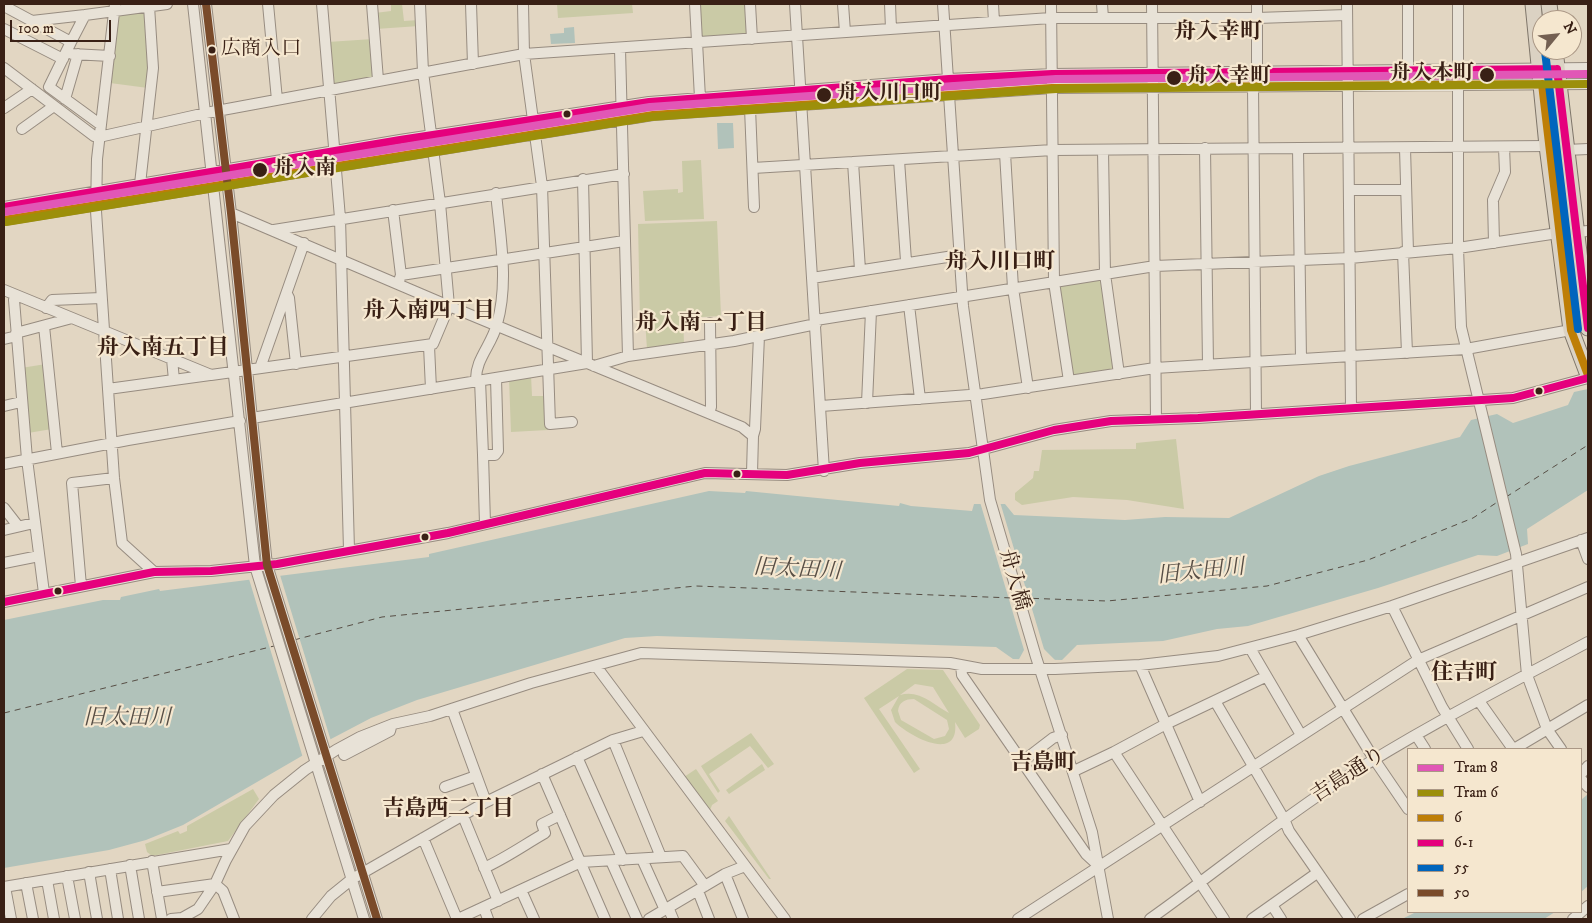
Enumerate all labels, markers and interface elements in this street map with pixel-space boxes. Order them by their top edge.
scale bar [12,10,114,42]
north arrow [1532,10,1582,60]
text: 100 m [18,19,54,38]
text: N [1559,19,1580,38]
district label: 舟入幸町 [1174,20,1262,46]
place label: 広商入口 [221,38,301,62]
marker: 広商入口 [207,45,217,55]
place label: 舟入本町 [1390,62,1474,88]
place label: 舟入幸町 [1187,65,1271,91]
marker: 舟入本町 [1478,66,1496,84]
marker: 舟入幸町 [1165,69,1183,87]
place label: 舟入川口町 [837,82,942,108]
marker: 舟入川口町 [815,86,833,104]
unlabelled marker [562,109,572,119]
place label: 舟入南 [273,157,336,183]
marker: 舟入南 [251,161,269,179]
district label: 舟入川口町 [945,250,1055,276]
district label: 舟入南四丁目 [363,299,495,325]
district label: 舟入南一丁目 [635,311,767,337]
district label: 舟入南五丁目 [97,336,229,362]
unlabelled marker [1534,386,1544,396]
unlabelled marker [732,469,742,479]
unlabelled marker [420,532,430,542]
street label: 舟入橋 [992,546,1034,614]
water label: 旧太田川 [1156,555,1246,591]
water label: 旧太田川 [752,556,842,586]
unlabelled marker [53,586,63,596]
district label: 住吉町 [1431,661,1497,687]
water label: 旧太田川 [83,706,171,732]
street label: 吉島通り [1307,743,1391,809]
legend [1407,748,1582,913]
district label: 吉島町 [1010,751,1076,777]
text: Tram 8 [1454,758,1498,777]
text: Tram 6 [1454,783,1498,802]
district label: 吉島西二丁目 [382,797,514,823]
text: 6 [1454,808,1462,827]
text: 6-1 [1454,833,1473,852]
text: 55 [1454,858,1469,877]
text: 50 [1454,883,1470,902]

